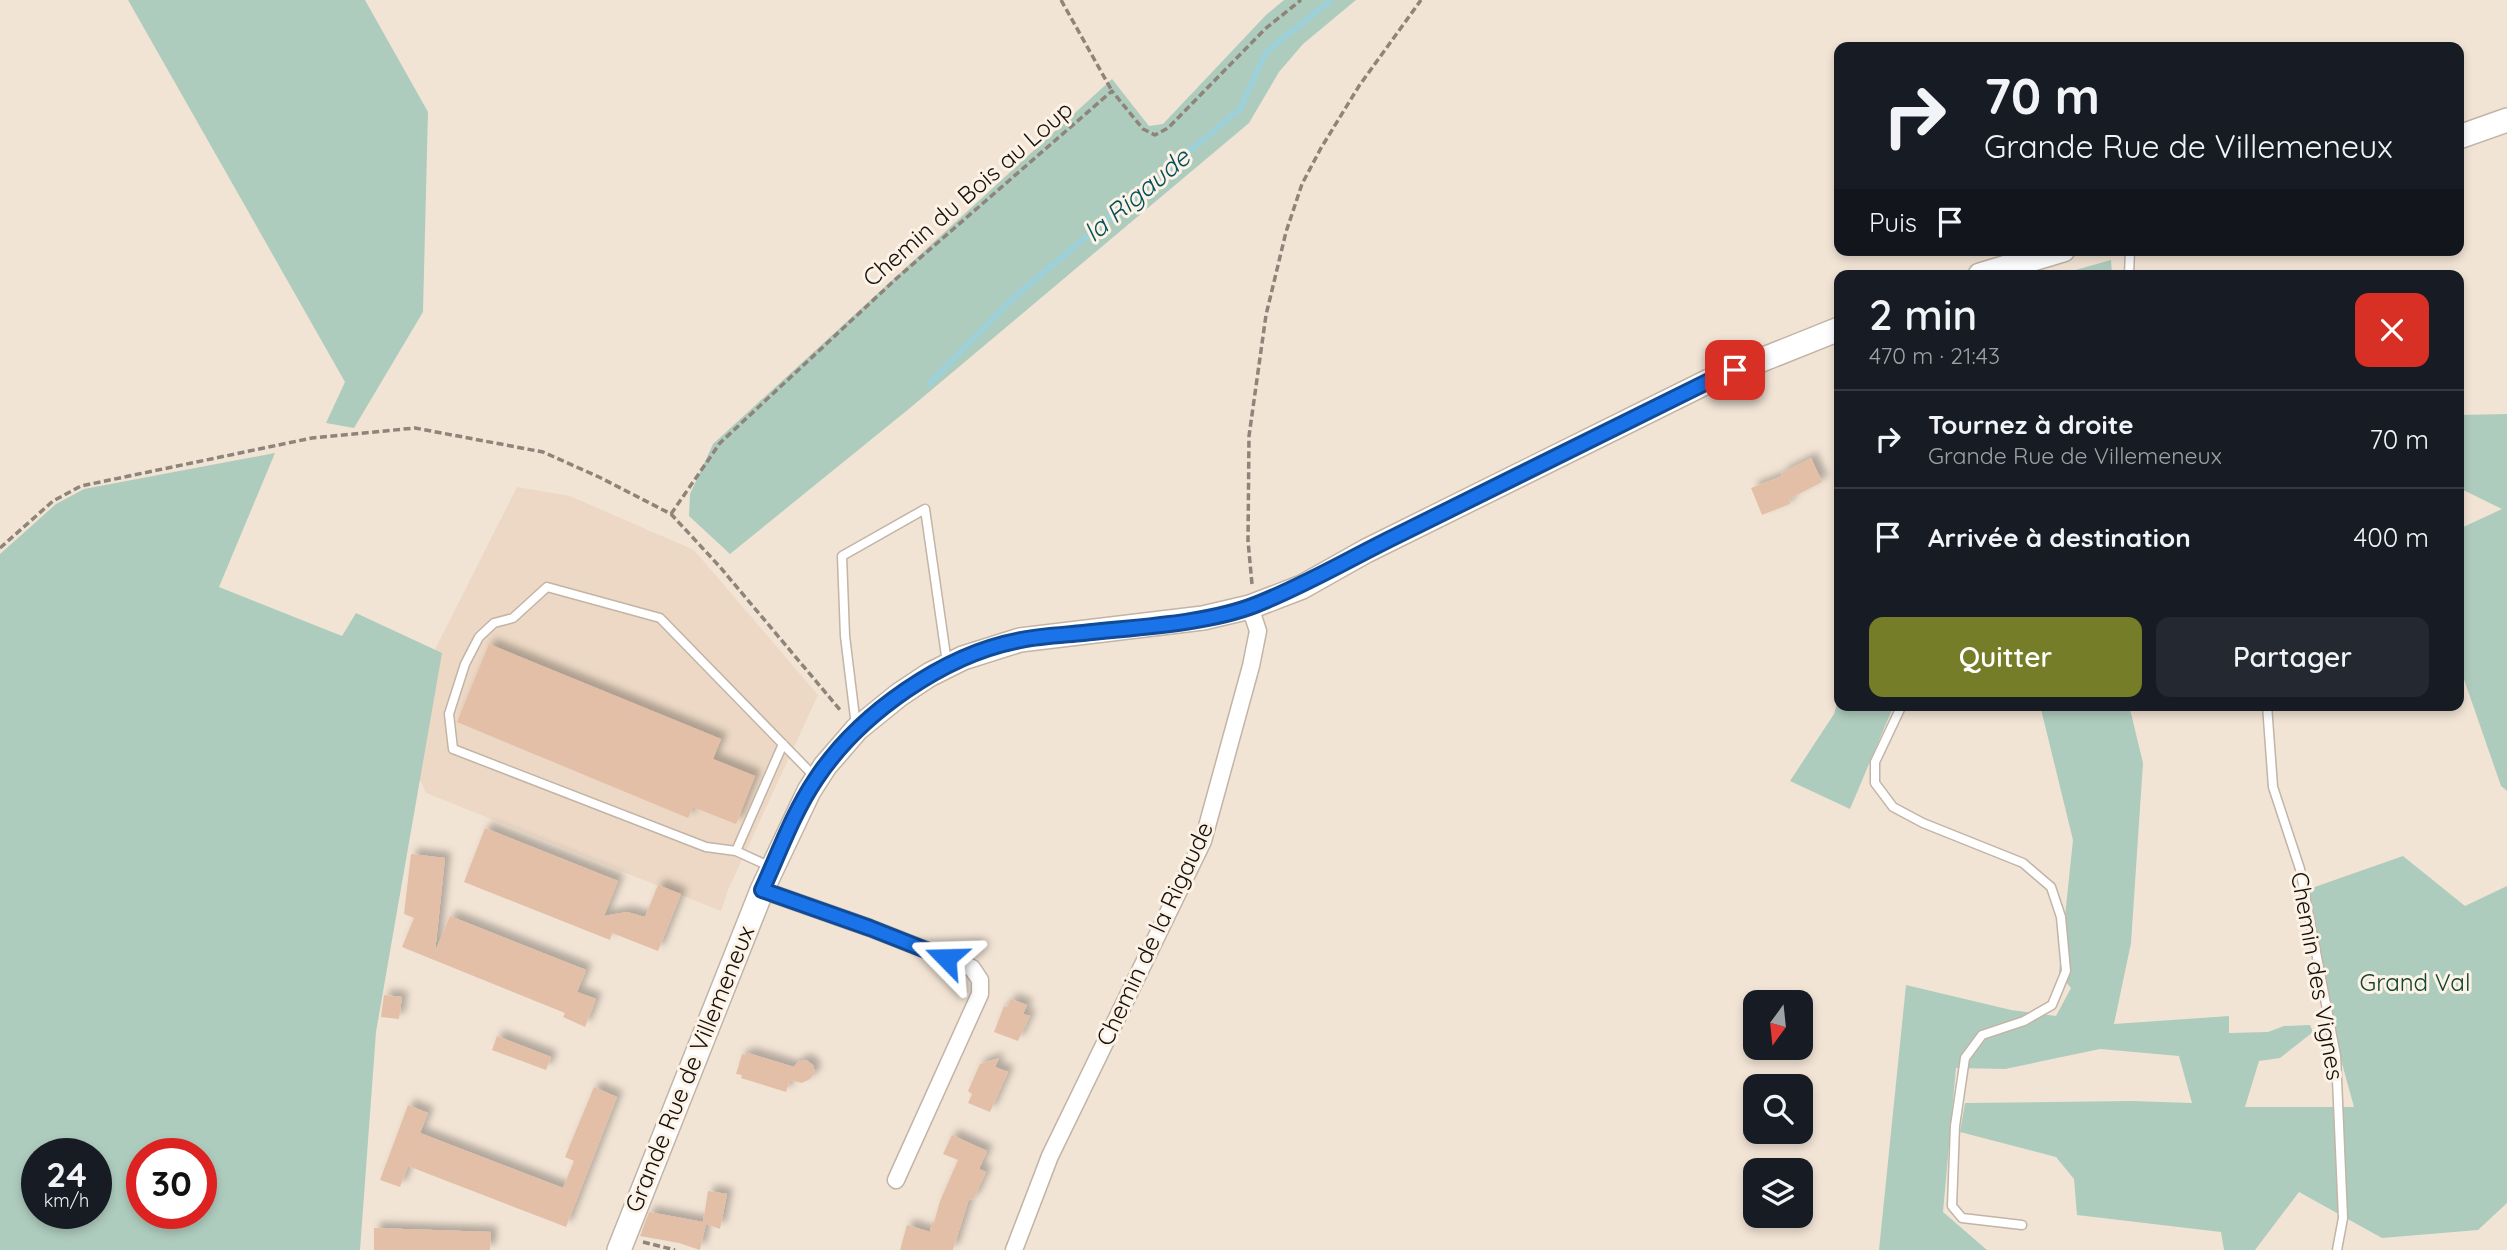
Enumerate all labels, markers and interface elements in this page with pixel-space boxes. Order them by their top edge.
text: 70 m [1984,65,2100,126]
icon: right [1869,70,1960,161]
street label: Chemin du Bois au Loup [856,94,1078,293]
text: Grande Rue de Villemeneux [1984,126,2393,166]
water label: la Rigaude [1077,140,1198,249]
icon: arrive [1931,203,1969,241]
text: Puis [1869,206,1917,239]
text: 2 min [1869,288,1977,341]
button: close [2355,293,2429,367]
pin [1705,340,1765,400]
text: 470 m · 21:43 [1869,341,2000,370]
icon: arrive [1716,351,1754,389]
text: Tournez à droite [1928,408,2133,441]
icon: right [1869,420,1907,458]
text: 70 m [2369,423,2429,456]
text: Grande Rue de Villemeneux [1928,441,2222,470]
icon: arrive [1869,518,1907,556]
text: Arrivée à destination [1928,521,2191,554]
text: 400 m [2354,521,2429,554]
button: Quitter [1869,617,2142,697]
button: Partager [2156,617,2429,697]
street label: Chemin de la Rigaude [1089,817,1219,1050]
street label: Chemin des Vignes [2285,869,2351,1082]
street label: Grande Rue de Villemeneux [618,921,760,1216]
position arrow [909,921,983,995]
park label: Grand Val [2360,967,2470,997]
north arrow [1743,990,1813,1060]
map controls [1743,990,1813,1228]
button: search [1743,1074,1813,1144]
speed limit sign: 30 [126,1138,217,1229]
text: 24 [46,1152,87,1196]
button: layers [1743,1158,1813,1228]
text: km/h [44,1189,89,1212]

